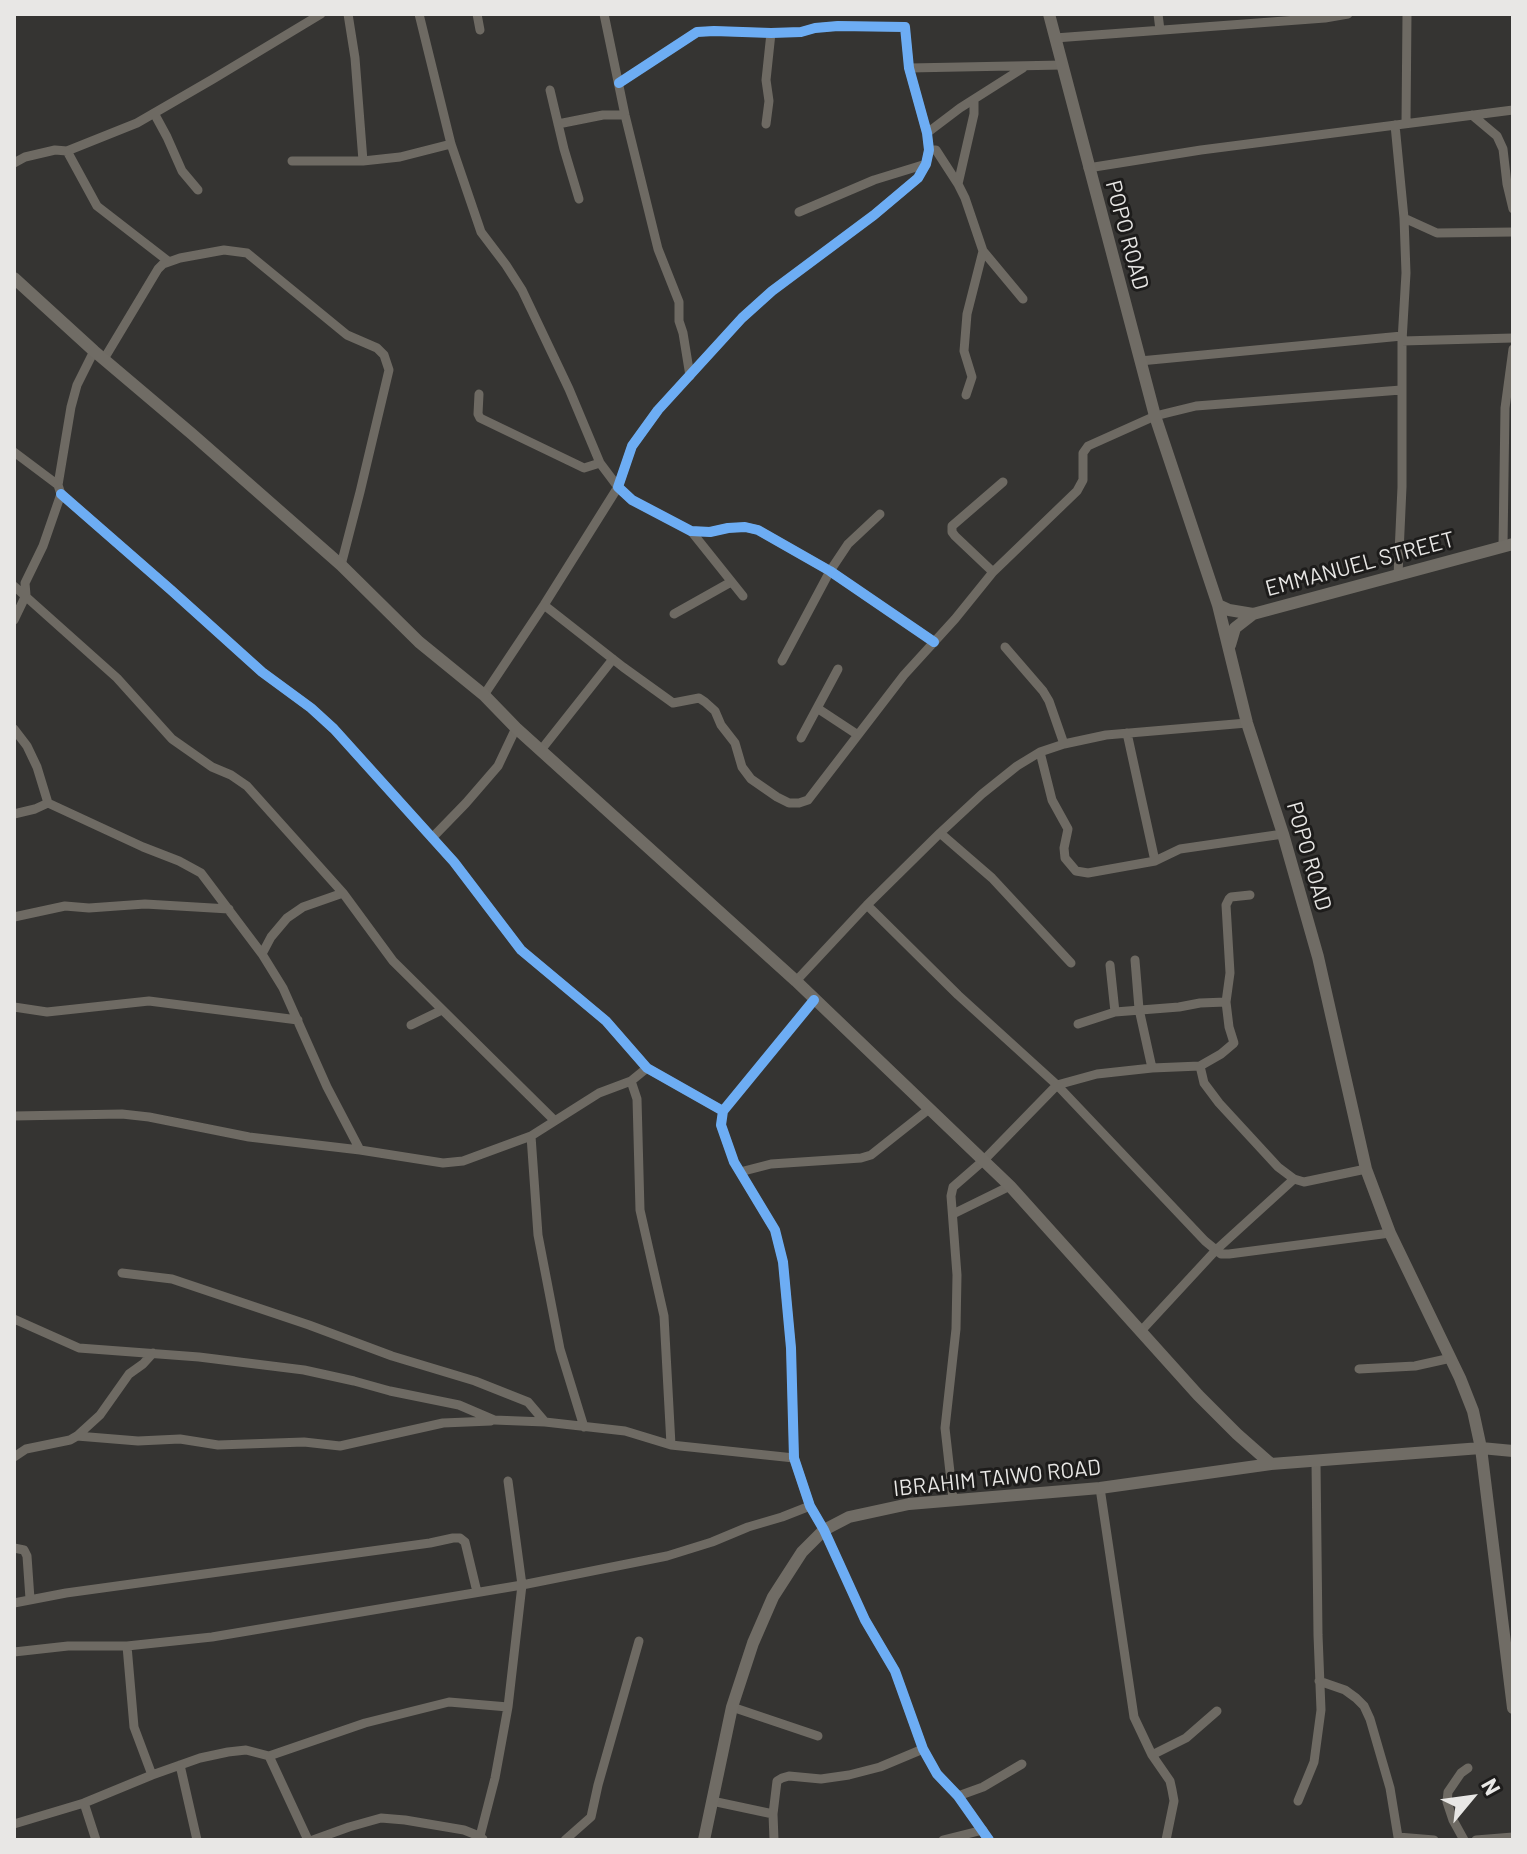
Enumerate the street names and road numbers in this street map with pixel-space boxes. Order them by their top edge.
street label: POPO ROAD [1100,178,1154,292]
street label: EMMANUEL STREET [1262,526,1458,602]
street label: POPO ROAD [1281,799,1337,913]
street label: IBRAHIM TAIWO ROAD [892,1454,1102,1502]

